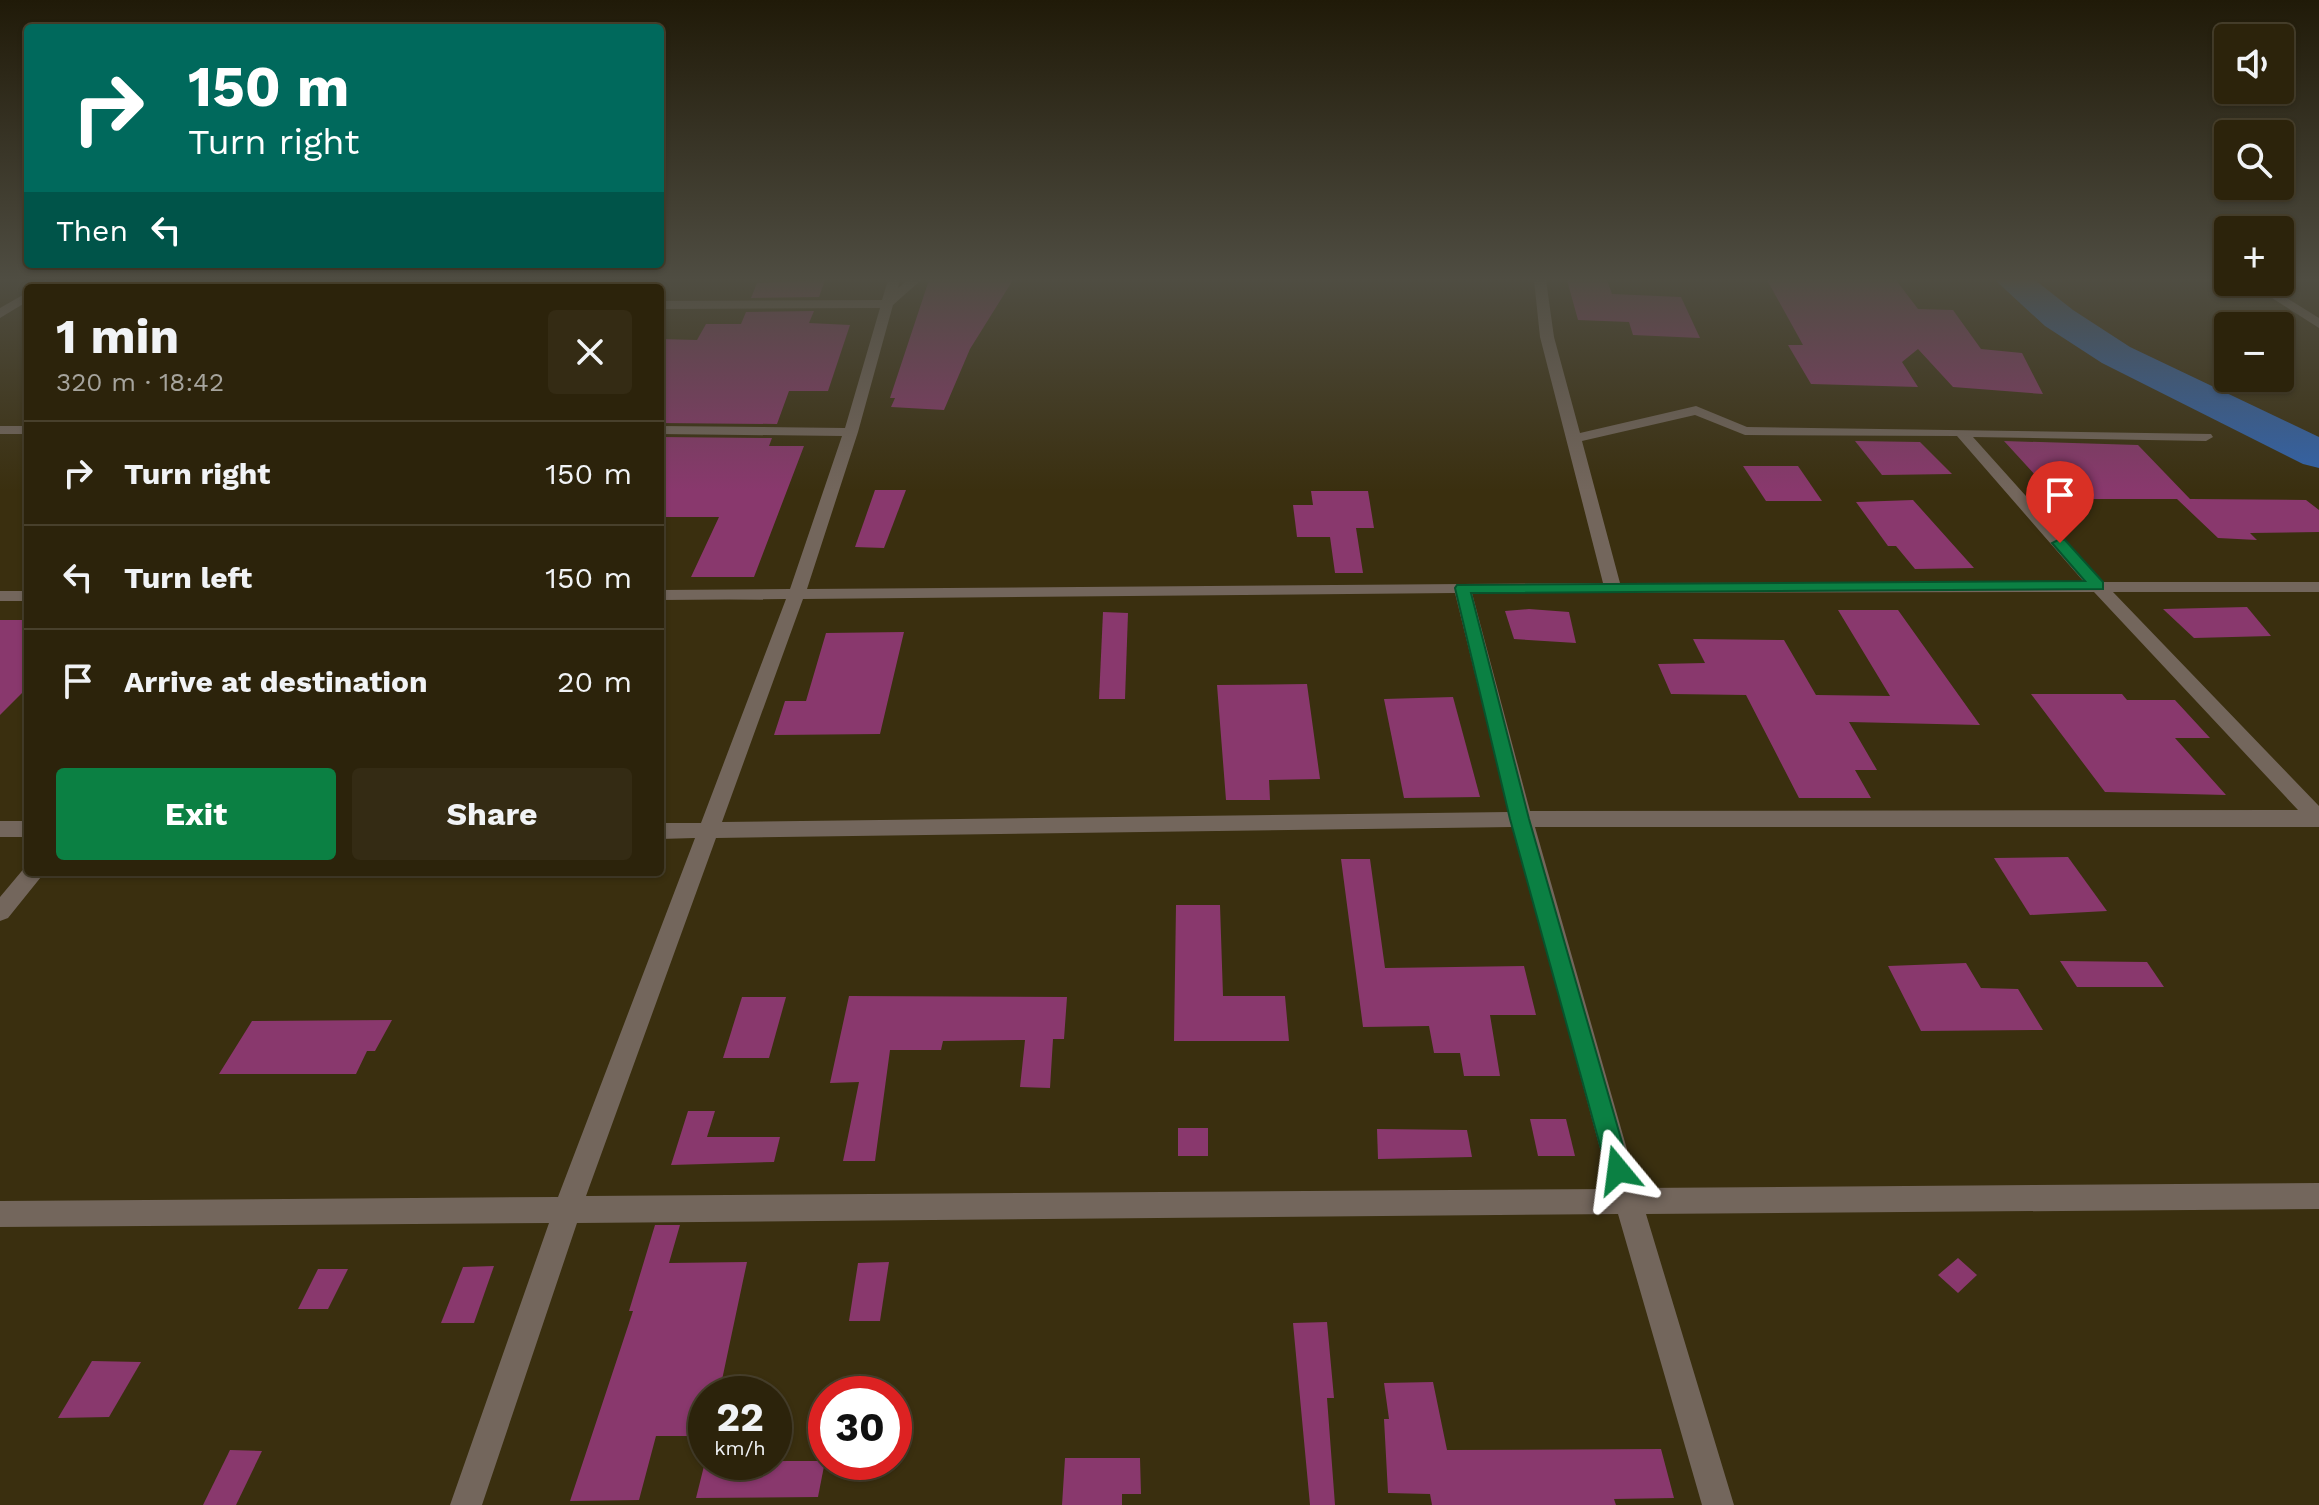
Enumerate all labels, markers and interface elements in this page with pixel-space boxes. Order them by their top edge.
map controls [2214,24,2294,392]
button: sound [2214,24,2294,104]
text: 150 m [188,54,350,120]
icon: right [56,56,160,160]
button: search [2214,120,2294,200]
text: Turn right [188,121,359,163]
icon: left [144,208,188,252]
text: Then [56,213,128,248]
button: + [2214,216,2294,296]
text: 1 min [56,308,179,365]
button: close [548,310,632,394]
button: − [2214,312,2294,392]
text: 320 m · 18:42 [56,367,224,397]
icon: right [56,451,100,495]
text: Turn right [124,456,270,491]
text: 150 m [545,456,632,491]
pin [2026,461,2094,543]
icon: arrive [2038,473,2082,517]
icon: left [56,555,100,599]
text: Turn left [124,560,252,595]
text: 150 m [545,560,632,595]
icon: arrive [56,659,100,703]
text: Arrive at destination [124,664,428,699]
text: 20 m [557,664,632,699]
button: Exit [56,768,336,860]
button: Share [352,768,632,860]
position arrow [1576,1128,1660,1212]
speed limit sign: 30 [808,1376,912,1480]
text: 22 [716,1394,764,1441]
text: km/h [714,1436,766,1460]

